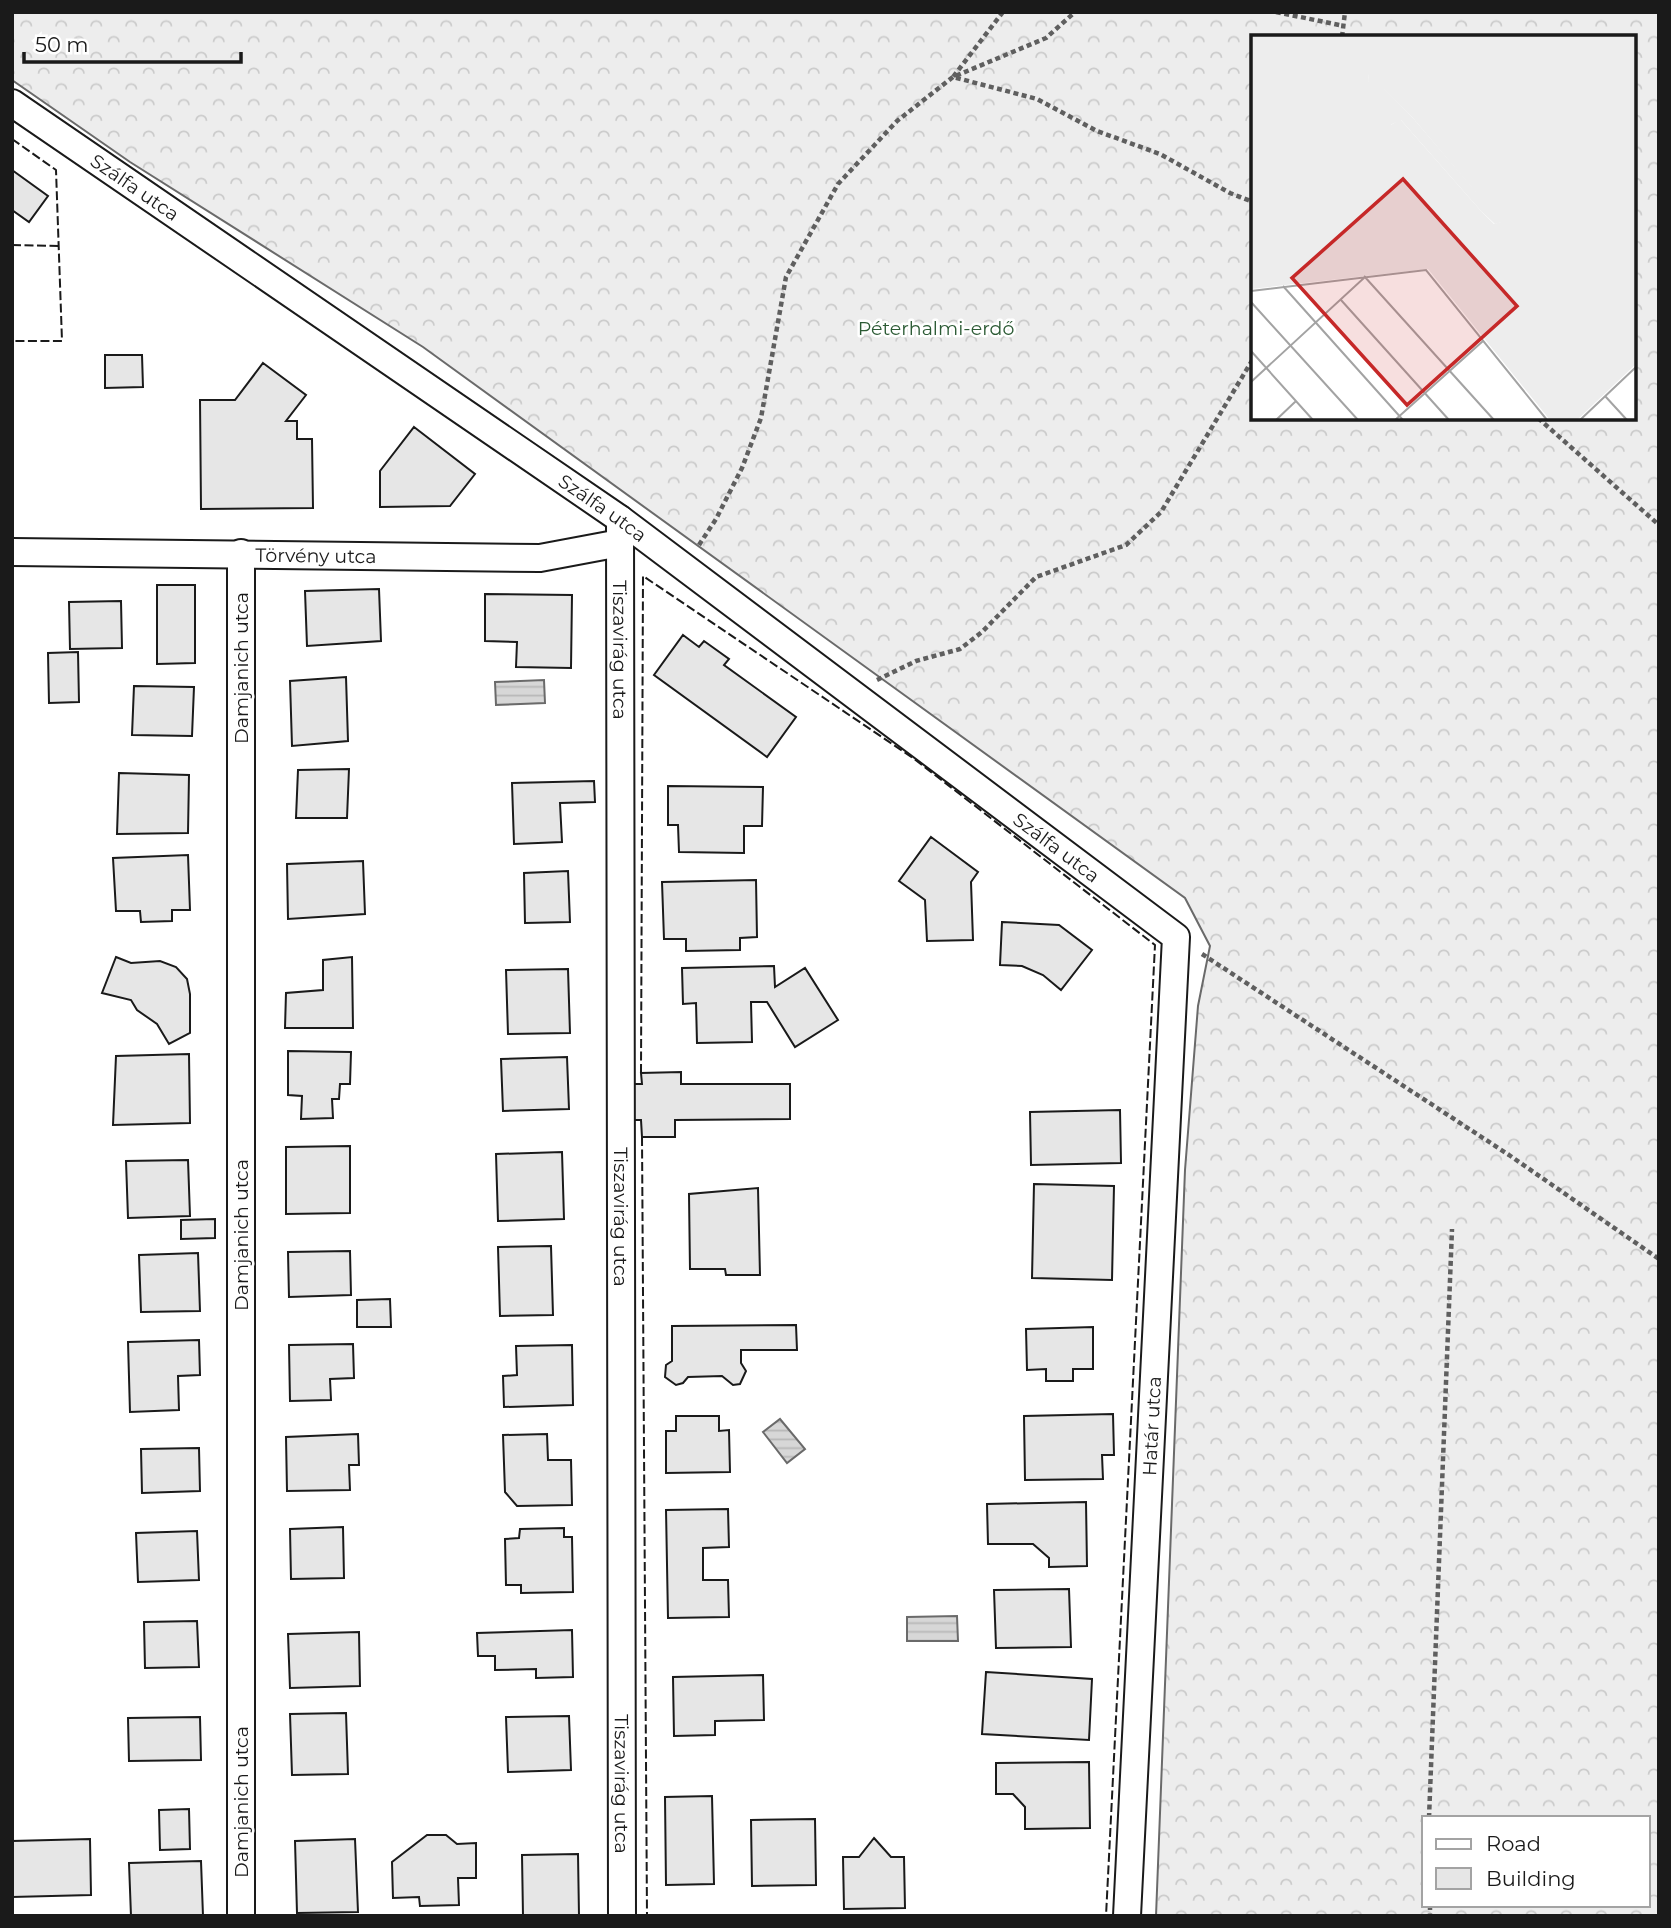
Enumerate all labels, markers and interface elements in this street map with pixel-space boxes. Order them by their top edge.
scale bar [24,21,242,65]
text: 50 m [35,32,89,57]
inset map [1251,35,1636,420]
street label: Szálfa utca [86,149,184,226]
park label: Péterhalmi-erdő [858,317,1014,340]
street label: Szálfa utca [554,469,651,546]
street label: Törvény utca [255,543,377,568]
street label: Tiszavirág utca [609,580,632,720]
street label: Damjanich utca [230,592,253,744]
street label: Szálfa utca [1009,807,1104,887]
street label: Tiszavirág utca [609,1147,633,1287]
street label: Damjanich utca [230,1159,253,1311]
street label: Határ utca [1138,1376,1166,1476]
street label: Tiszavirág utca [610,1714,633,1854]
street label: Damjanich utca [230,1726,253,1878]
legend [1422,1816,1650,1907]
text: Road [1486,1831,1541,1856]
text: Building [1486,1866,1576,1891]

